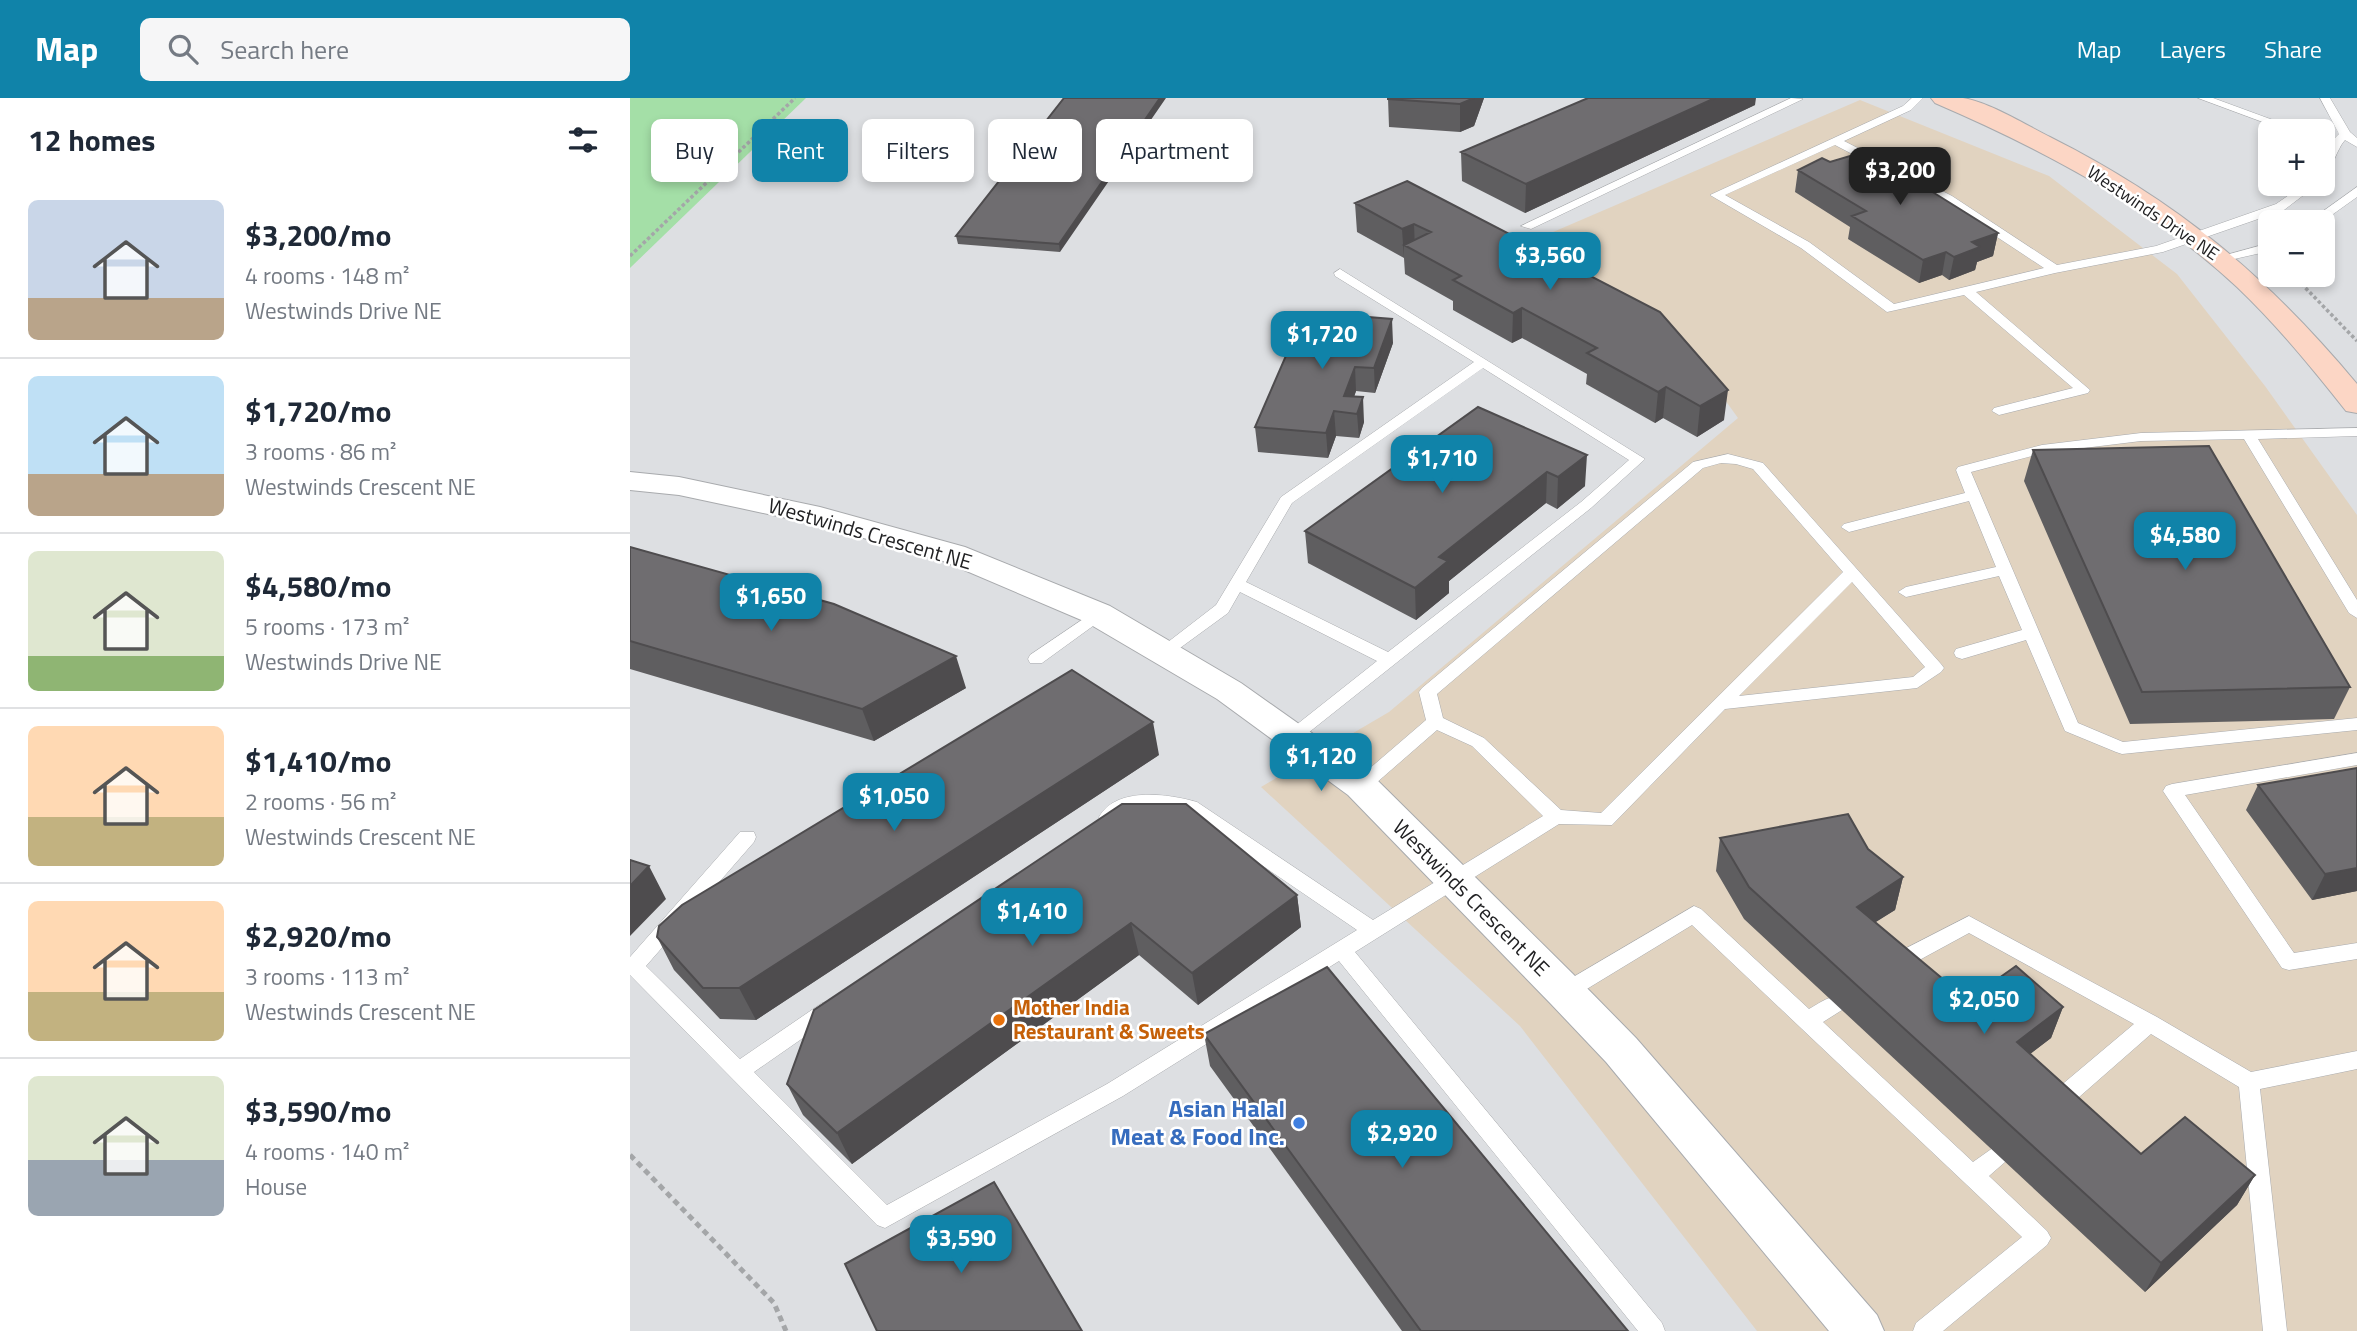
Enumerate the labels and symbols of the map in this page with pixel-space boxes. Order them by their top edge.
pin: $3,200 [1843,148,1957,207]
street label: Westwinds Drive NE [2082,158,2225,267]
pin: $3,560 [1493,232,1607,292]
pin: $1,720 [1265,312,1379,371]
pin: $1,710 [1385,436,1499,495]
street label: Westwinds Crescent NE [765,489,976,577]
pin: $4,580 [2128,512,2242,572]
pin: $1,650 [714,574,828,633]
pin: $1,120 [1264,734,1378,793]
pin: $1,050 [837,774,951,833]
street label: Westwinds Crescent NE [1386,811,1558,983]
pin: $1,410 [975,888,1089,948]
pin: $2,050 [1927,976,2041,1036]
place label: Mother India Restaurant & Sweets [1013,991,1205,1047]
marker: Mother India Restaurant & Sweets [991,1012,1007,1028]
place label: Asian Halal Meat & Food Inc. [1111,1090,1285,1154]
pin: $2,920 [1345,1110,1459,1170]
marker: Asian Halal Meat & Food Inc. [1291,1115,1307,1131]
pin: $3,590 [904,1216,1018,1275]

